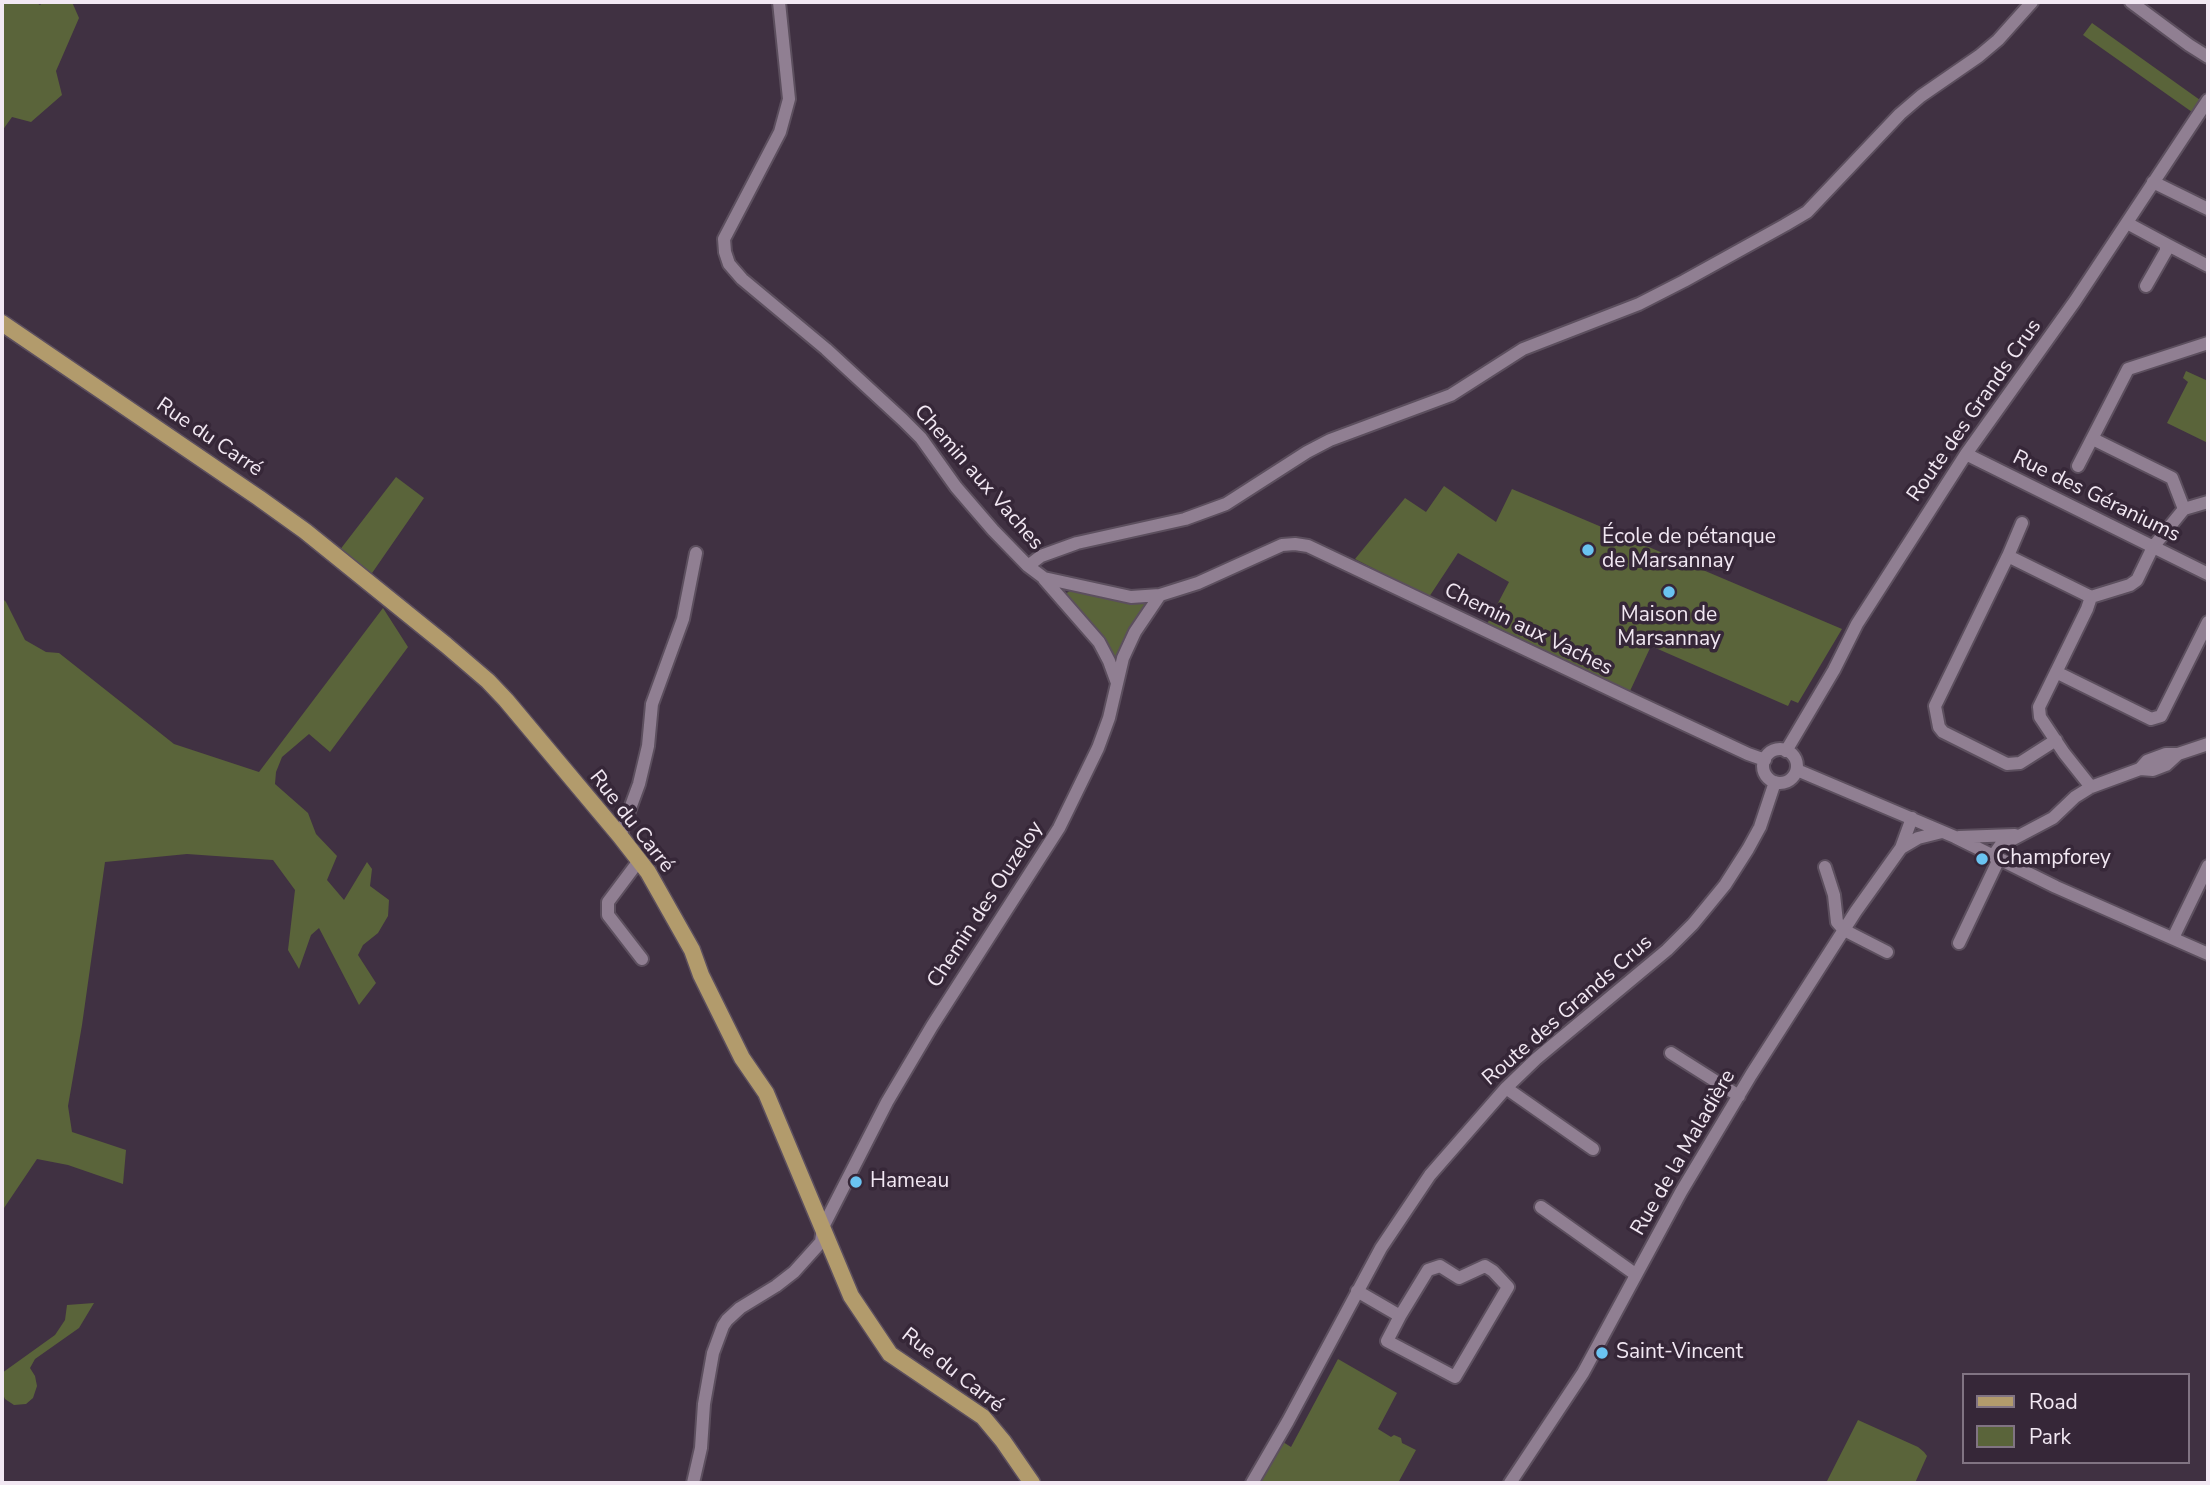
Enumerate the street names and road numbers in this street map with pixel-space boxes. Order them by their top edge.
street label: Route des Grands Crus [1902,315,2048,507]
street label: Rue du Carré [151,393,267,483]
street label: Chemin aux Vaches [908,400,1048,556]
street label: Rue des Géraniums [2008,446,2184,548]
street label: Chemin aux Vaches [1440,578,1616,682]
street label: Rue du Carré [583,766,679,878]
street label: Chemin des Ouzeloy [923,817,1049,993]
street label: Route des Grands Crus [1478,930,1658,1092]
street label: Rue de la Maladière [1626,1066,1742,1240]
street label: Rue du Carré [896,1323,1008,1419]

